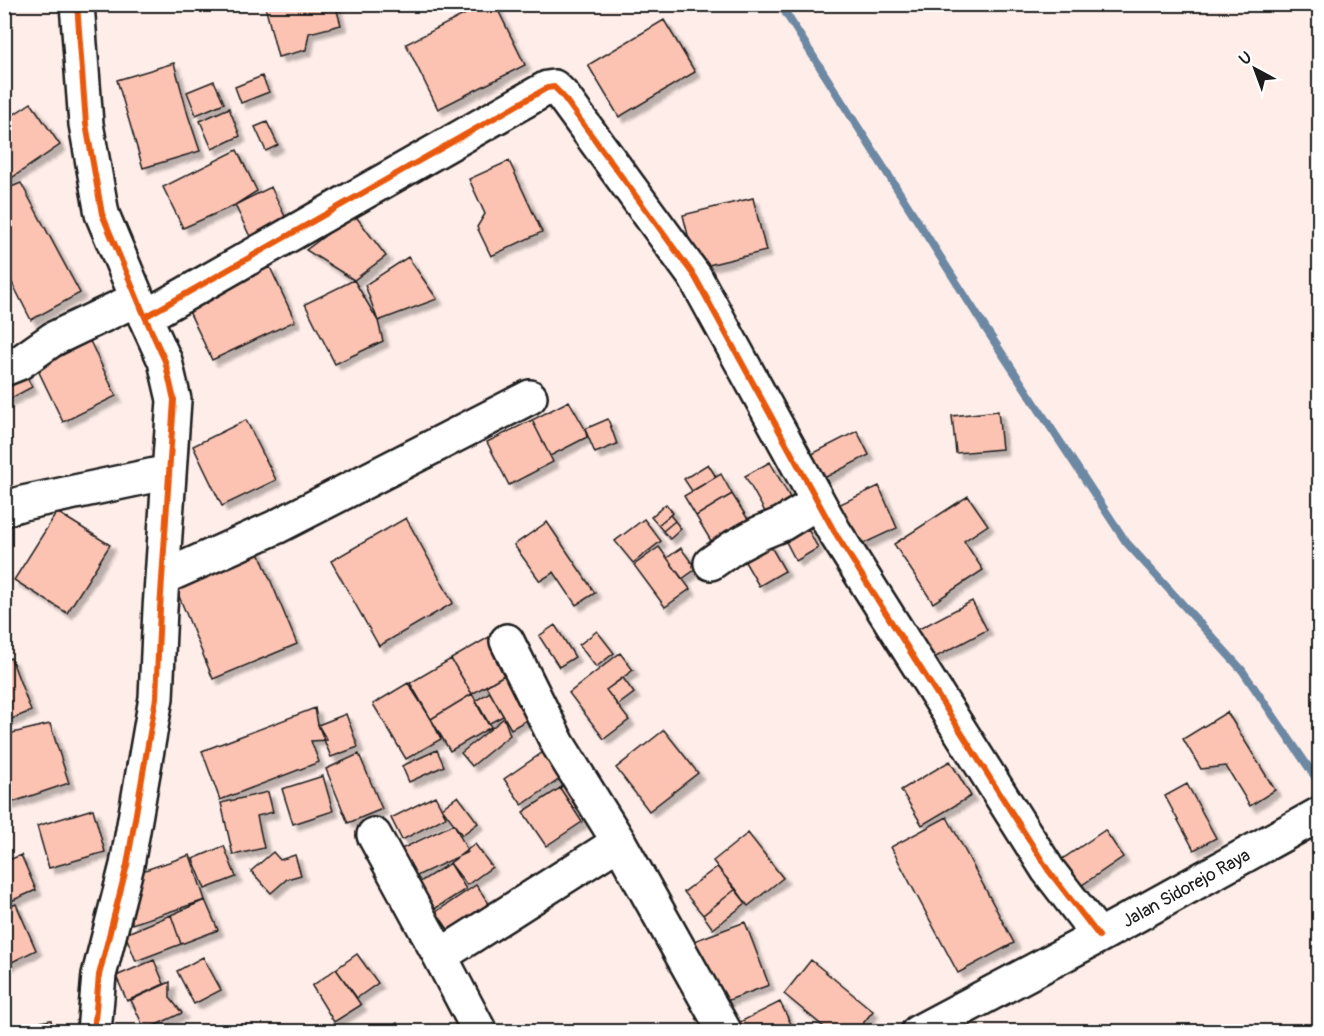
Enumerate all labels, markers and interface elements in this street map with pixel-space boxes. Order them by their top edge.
north arrow [1225,39,1285,99]
text: U [1235,47,1257,69]
street label: Jalan Sidorejo Raya [1118,844,1254,933]

